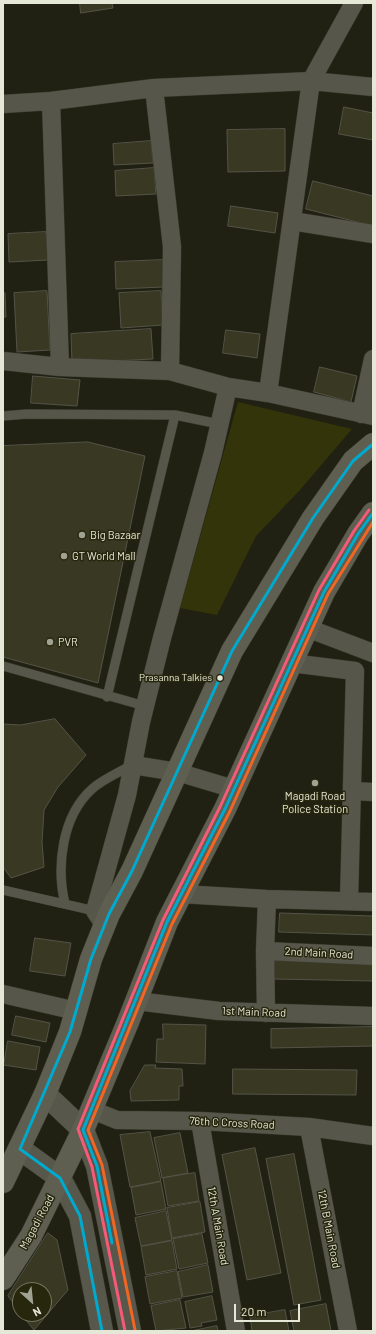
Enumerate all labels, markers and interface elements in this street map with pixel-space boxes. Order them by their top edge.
place label: Big Bazaar [90,528,140,542]
marker: Big Bazaar [77,530,87,540]
place label: GT World Mall [72,549,136,563]
marker: GT World Mall [59,551,69,561]
place label: PVR [58,635,78,649]
marker: PVR [45,637,55,647]
place label: Prasanna Talkies [139,672,212,684]
marker: Prasanna Talkies [215,673,225,683]
marker: Magadi Road Police Station [310,778,320,788]
place label: Magadi Road Police Station [282,789,348,815]
street label: 2nd Main Road [284,945,354,961]
street label: 1st Main Road [222,1004,286,1020]
street label: 76th C Cross Road [189,1114,275,1132]
street label: 12th A Main Road [205,1186,231,1266]
street label: 12th B Main Road [315,1189,343,1269]
street label: Magadi Road [17,1192,57,1252]
north arrow [12,1282,52,1322]
scale bar [236,1296,302,1322]
text: 20 m [241,1304,267,1318]
text: N [31,1305,43,1320]

